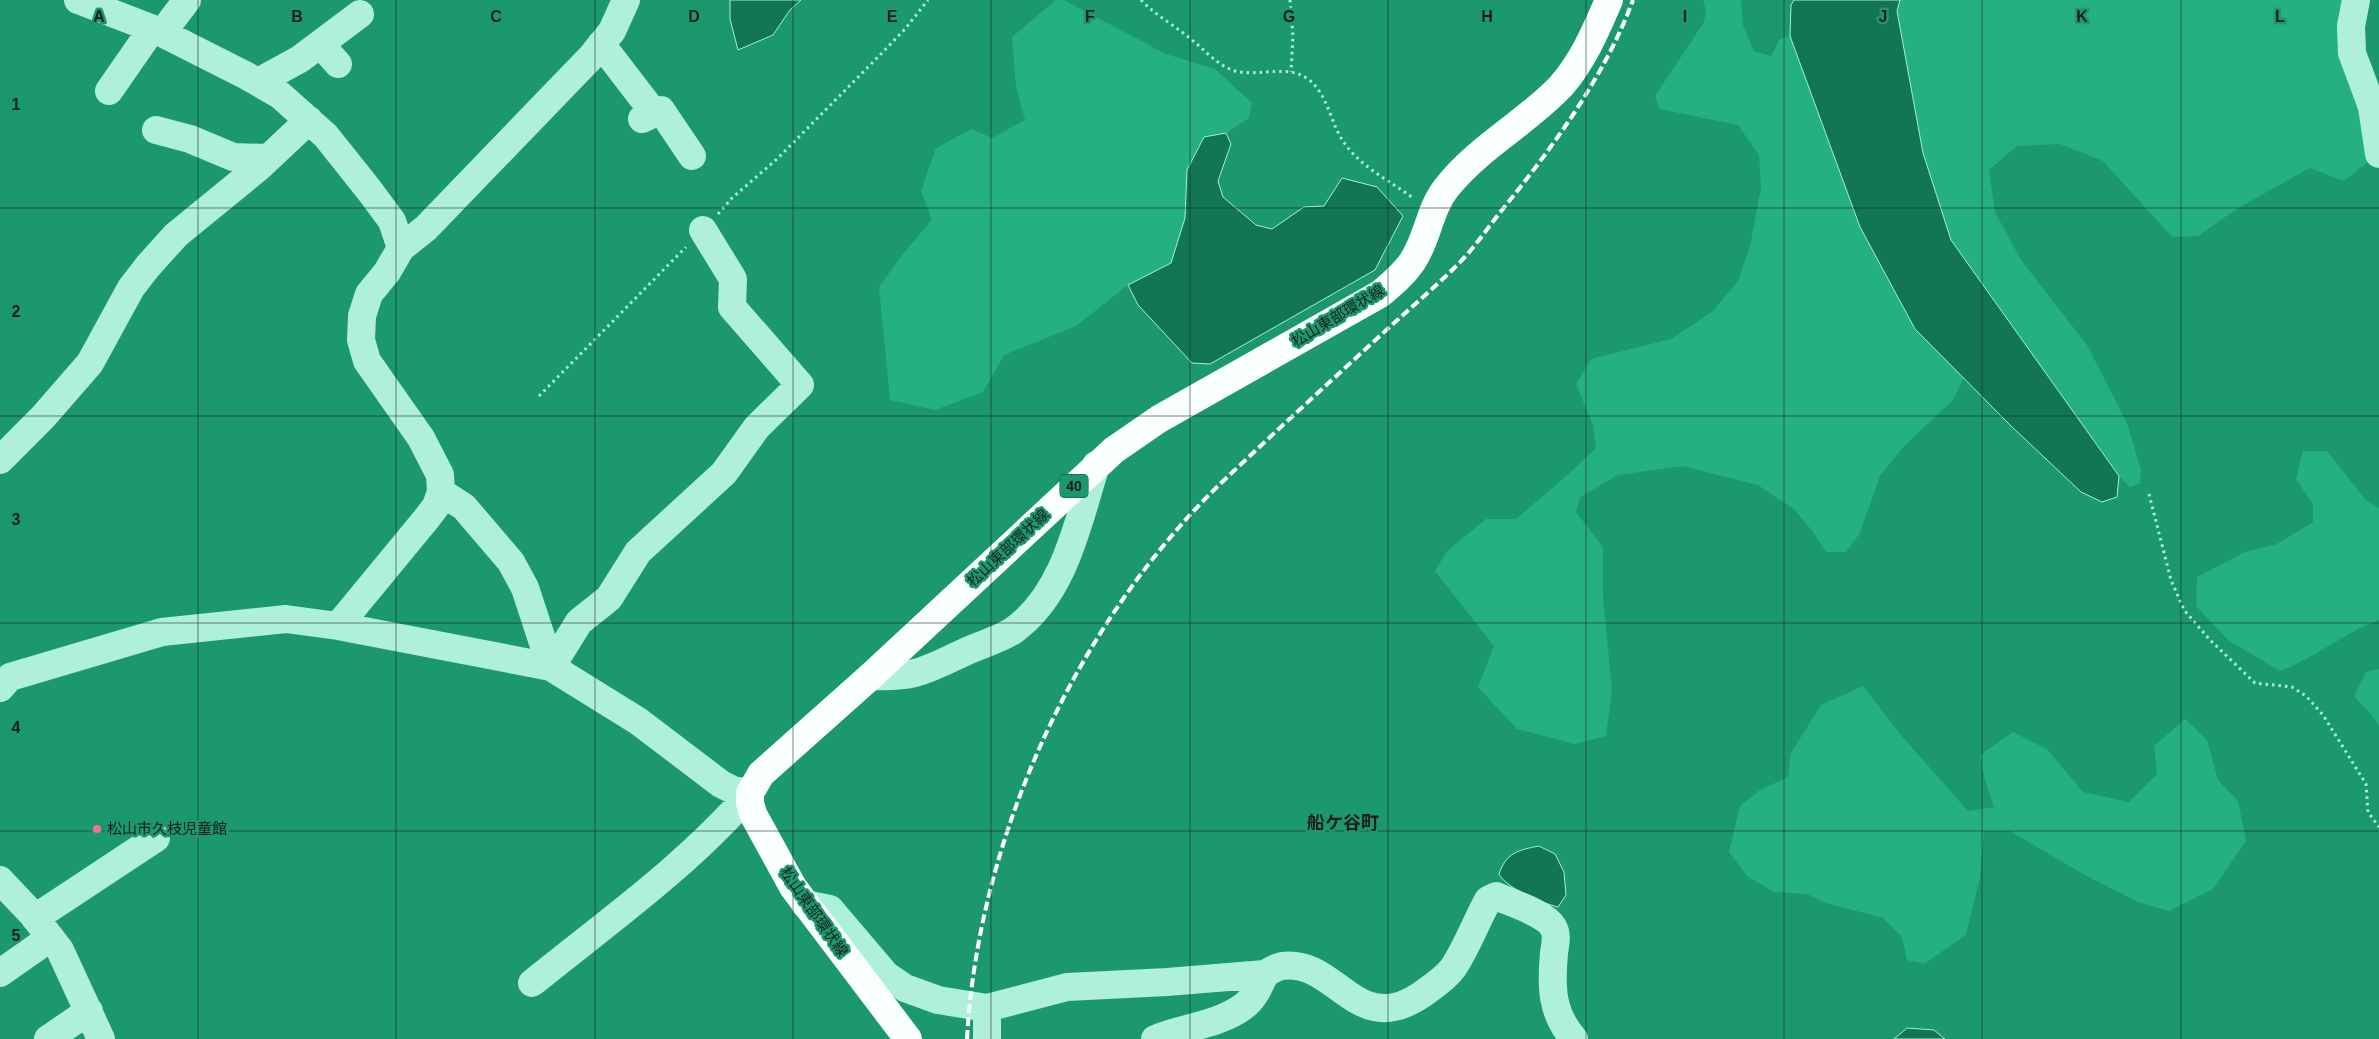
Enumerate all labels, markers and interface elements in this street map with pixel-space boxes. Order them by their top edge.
text: A [93,8,105,25]
text: B [291,8,303,25]
text: C [490,8,502,25]
text: D [688,8,700,25]
text: E [887,8,898,25]
text: F [1085,8,1095,25]
text: G [1283,8,1295,25]
text: H [1481,8,1493,25]
text: I [1683,8,1687,25]
text: J [1879,8,1887,25]
text: K [2076,8,2088,25]
text: L [2275,8,2285,25]
text: 1 [12,96,21,113]
street label: 松山東部環状線 [1288,281,1387,350]
text: 2 [12,303,21,320]
road number: 40 [1060,474,1088,498]
street label: 松山東部環状線 [963,506,1052,590]
text: 3 [12,511,21,528]
text: 4 [12,719,21,736]
district label: 船ケ谷町 [1307,813,1379,833]
place label: 松山市久枝児童館 [107,820,227,837]
marker: 松山市久枝児童館 [91,823,103,835]
street label: 松山東部環状線 [777,864,851,960]
text: 5 [12,927,21,944]

